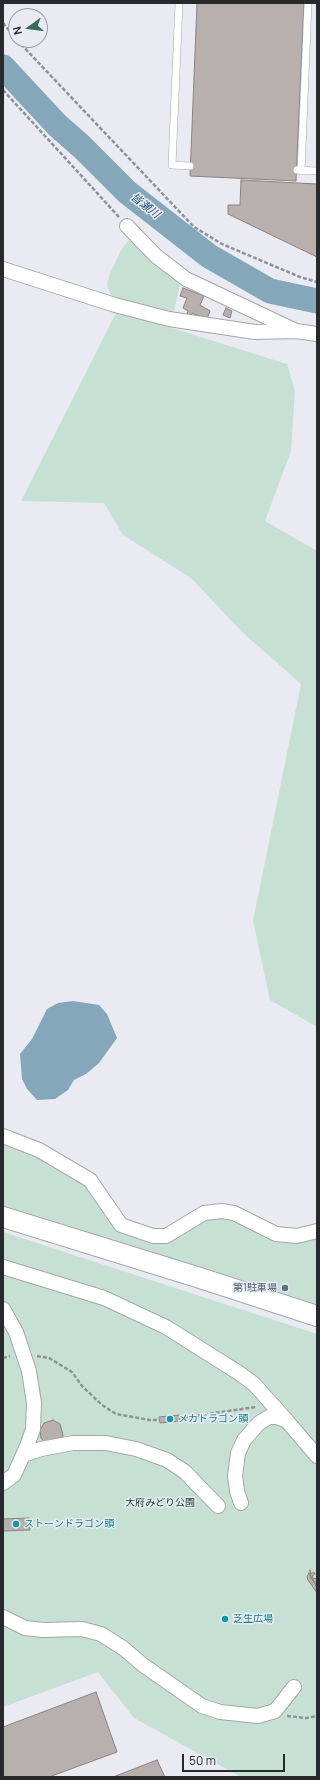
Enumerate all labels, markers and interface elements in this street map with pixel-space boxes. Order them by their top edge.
north arrow [8,8,48,48]
text: N [9,25,25,36]
water label: 皆瀬川 [128,191,162,221]
place label: 第1駐車場 [233,1282,277,1294]
marker: 第1駐車場 [280,1283,290,1293]
place label: メカドラゴン頭 [178,1413,248,1425]
marker: メカドラゴン頭 [165,1414,175,1424]
park label: 大府みどり公園 [125,1497,195,1509]
place label: ストーンドラゴン頭 [24,1518,114,1530]
marker: ストーンドラゴン頭 [11,1519,21,1529]
place label: 芝生広場 [233,1613,273,1625]
marker: 芝生広場 [220,1614,230,1624]
scale bar [184,1746,287,1772]
text: 50 m [189,1752,216,1769]

